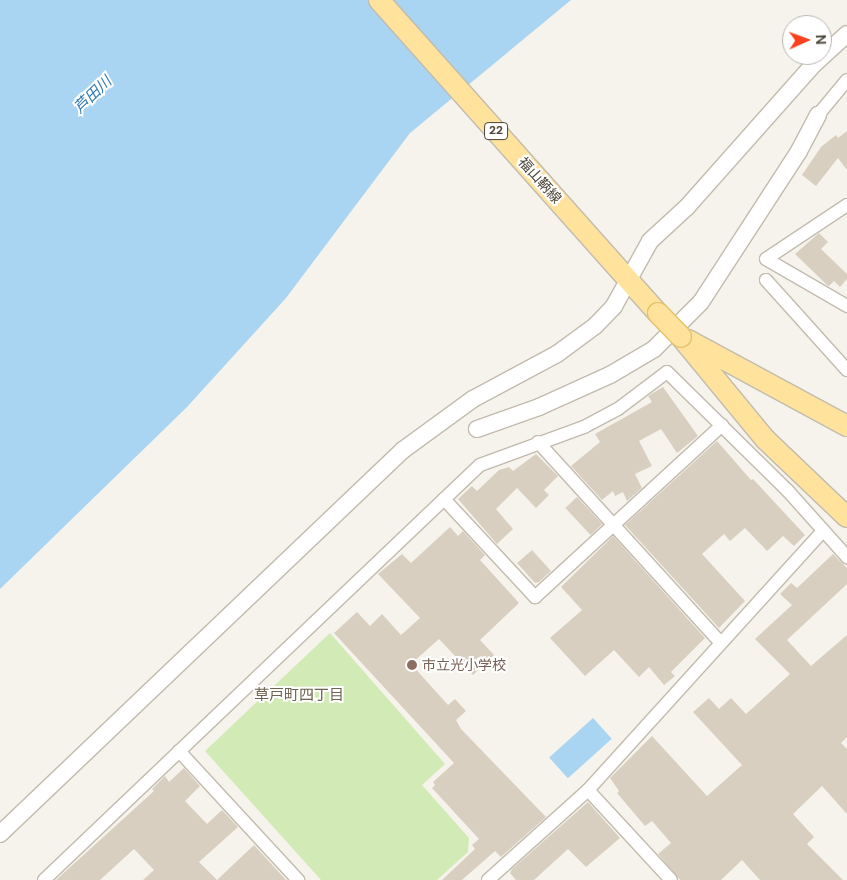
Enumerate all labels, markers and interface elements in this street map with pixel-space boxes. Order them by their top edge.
north arrow [782,15,832,65]
text: N [812,34,830,45]
water label: 芦田川 [71,73,115,117]
road number: 22 [484,122,508,140]
street label: 福山鞆線 [515,154,565,206]
place label: 市立光小学校 [422,657,506,673]
marker: 市立光小学校 [406,659,418,671]
district label: 草戸町四丁目 [254,687,344,705]

